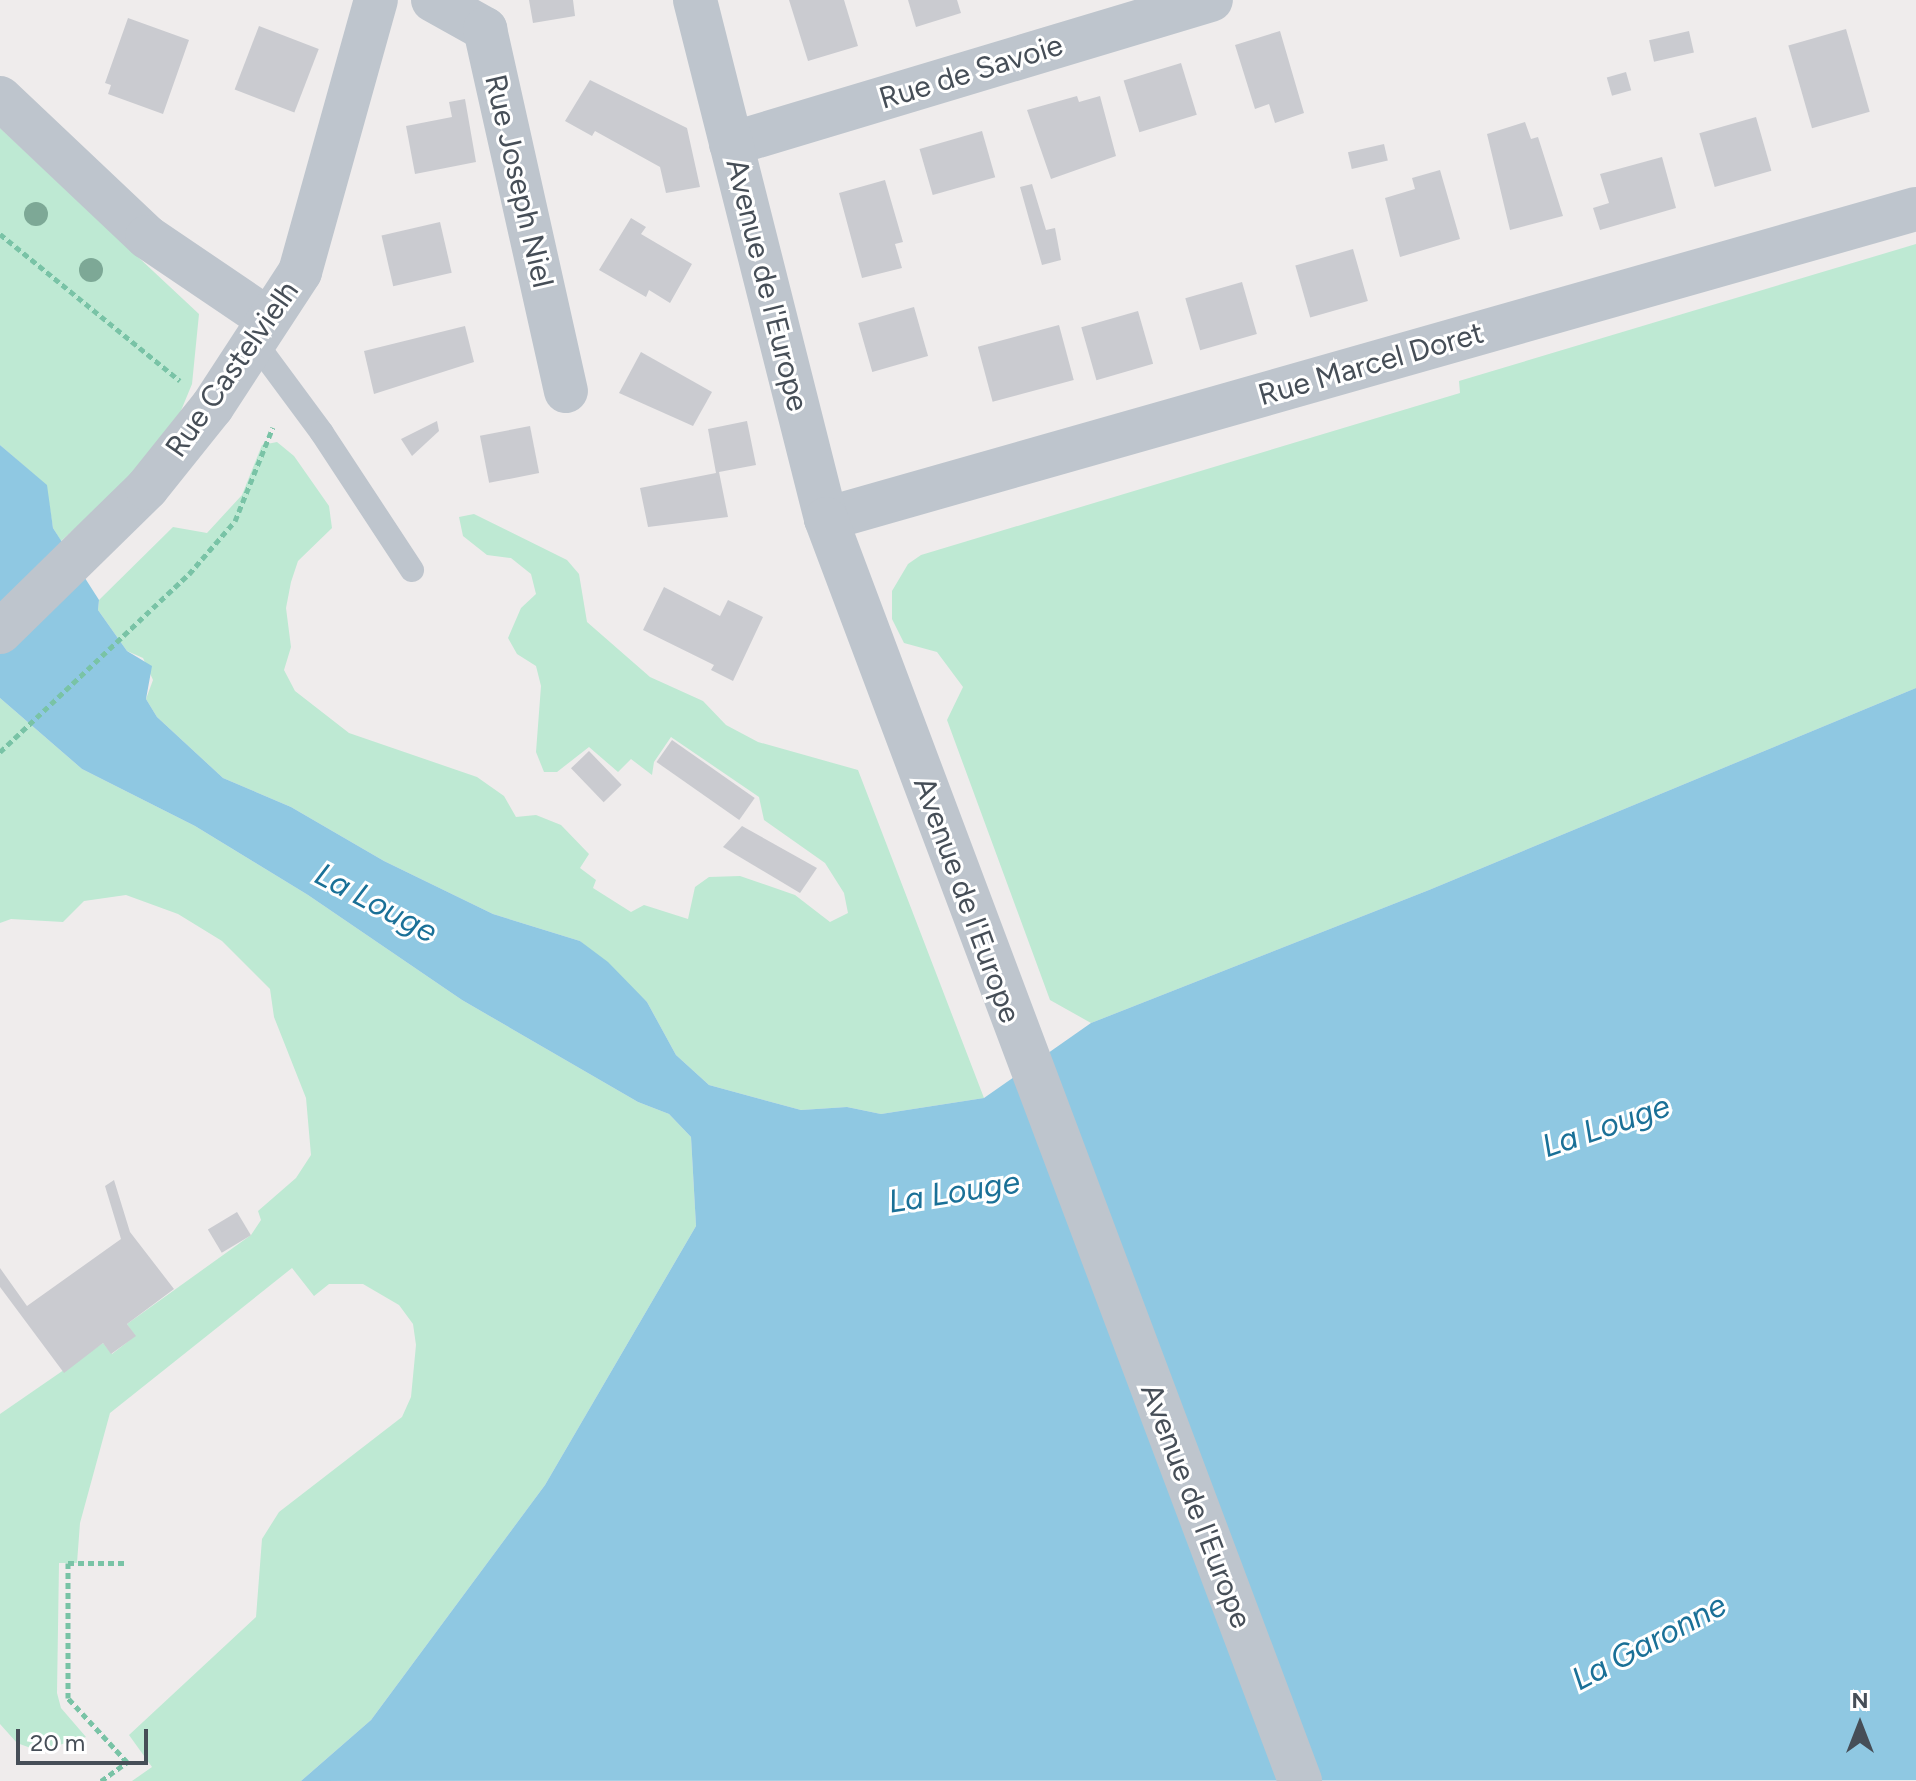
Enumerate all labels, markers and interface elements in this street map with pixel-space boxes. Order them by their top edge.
street label: Rue de Savoie [875,27,1067,117]
street label: Rue Joseph Niel [477,71,561,291]
street label: Avenue de l'Europe [718,155,816,415]
street label: Rue Castelvielh [158,274,306,464]
street label: Rue Marcel Doret [1254,315,1488,413]
street label: Avenue de l'Europe [906,772,1028,1028]
water label: La Louge [308,855,444,951]
water label: La Louge [1537,1086,1675,1166]
water label: La Louge [885,1163,1023,1221]
street label: Avenue de l'Europe [1133,1379,1259,1633]
water label: La Garonne [1565,1585,1733,1699]
north arrow [1820,1685,1900,1765]
text: N [1851,1687,1869,1714]
scale bar [20,1713,152,1763]
text: 20 m [30,1728,85,1757]

